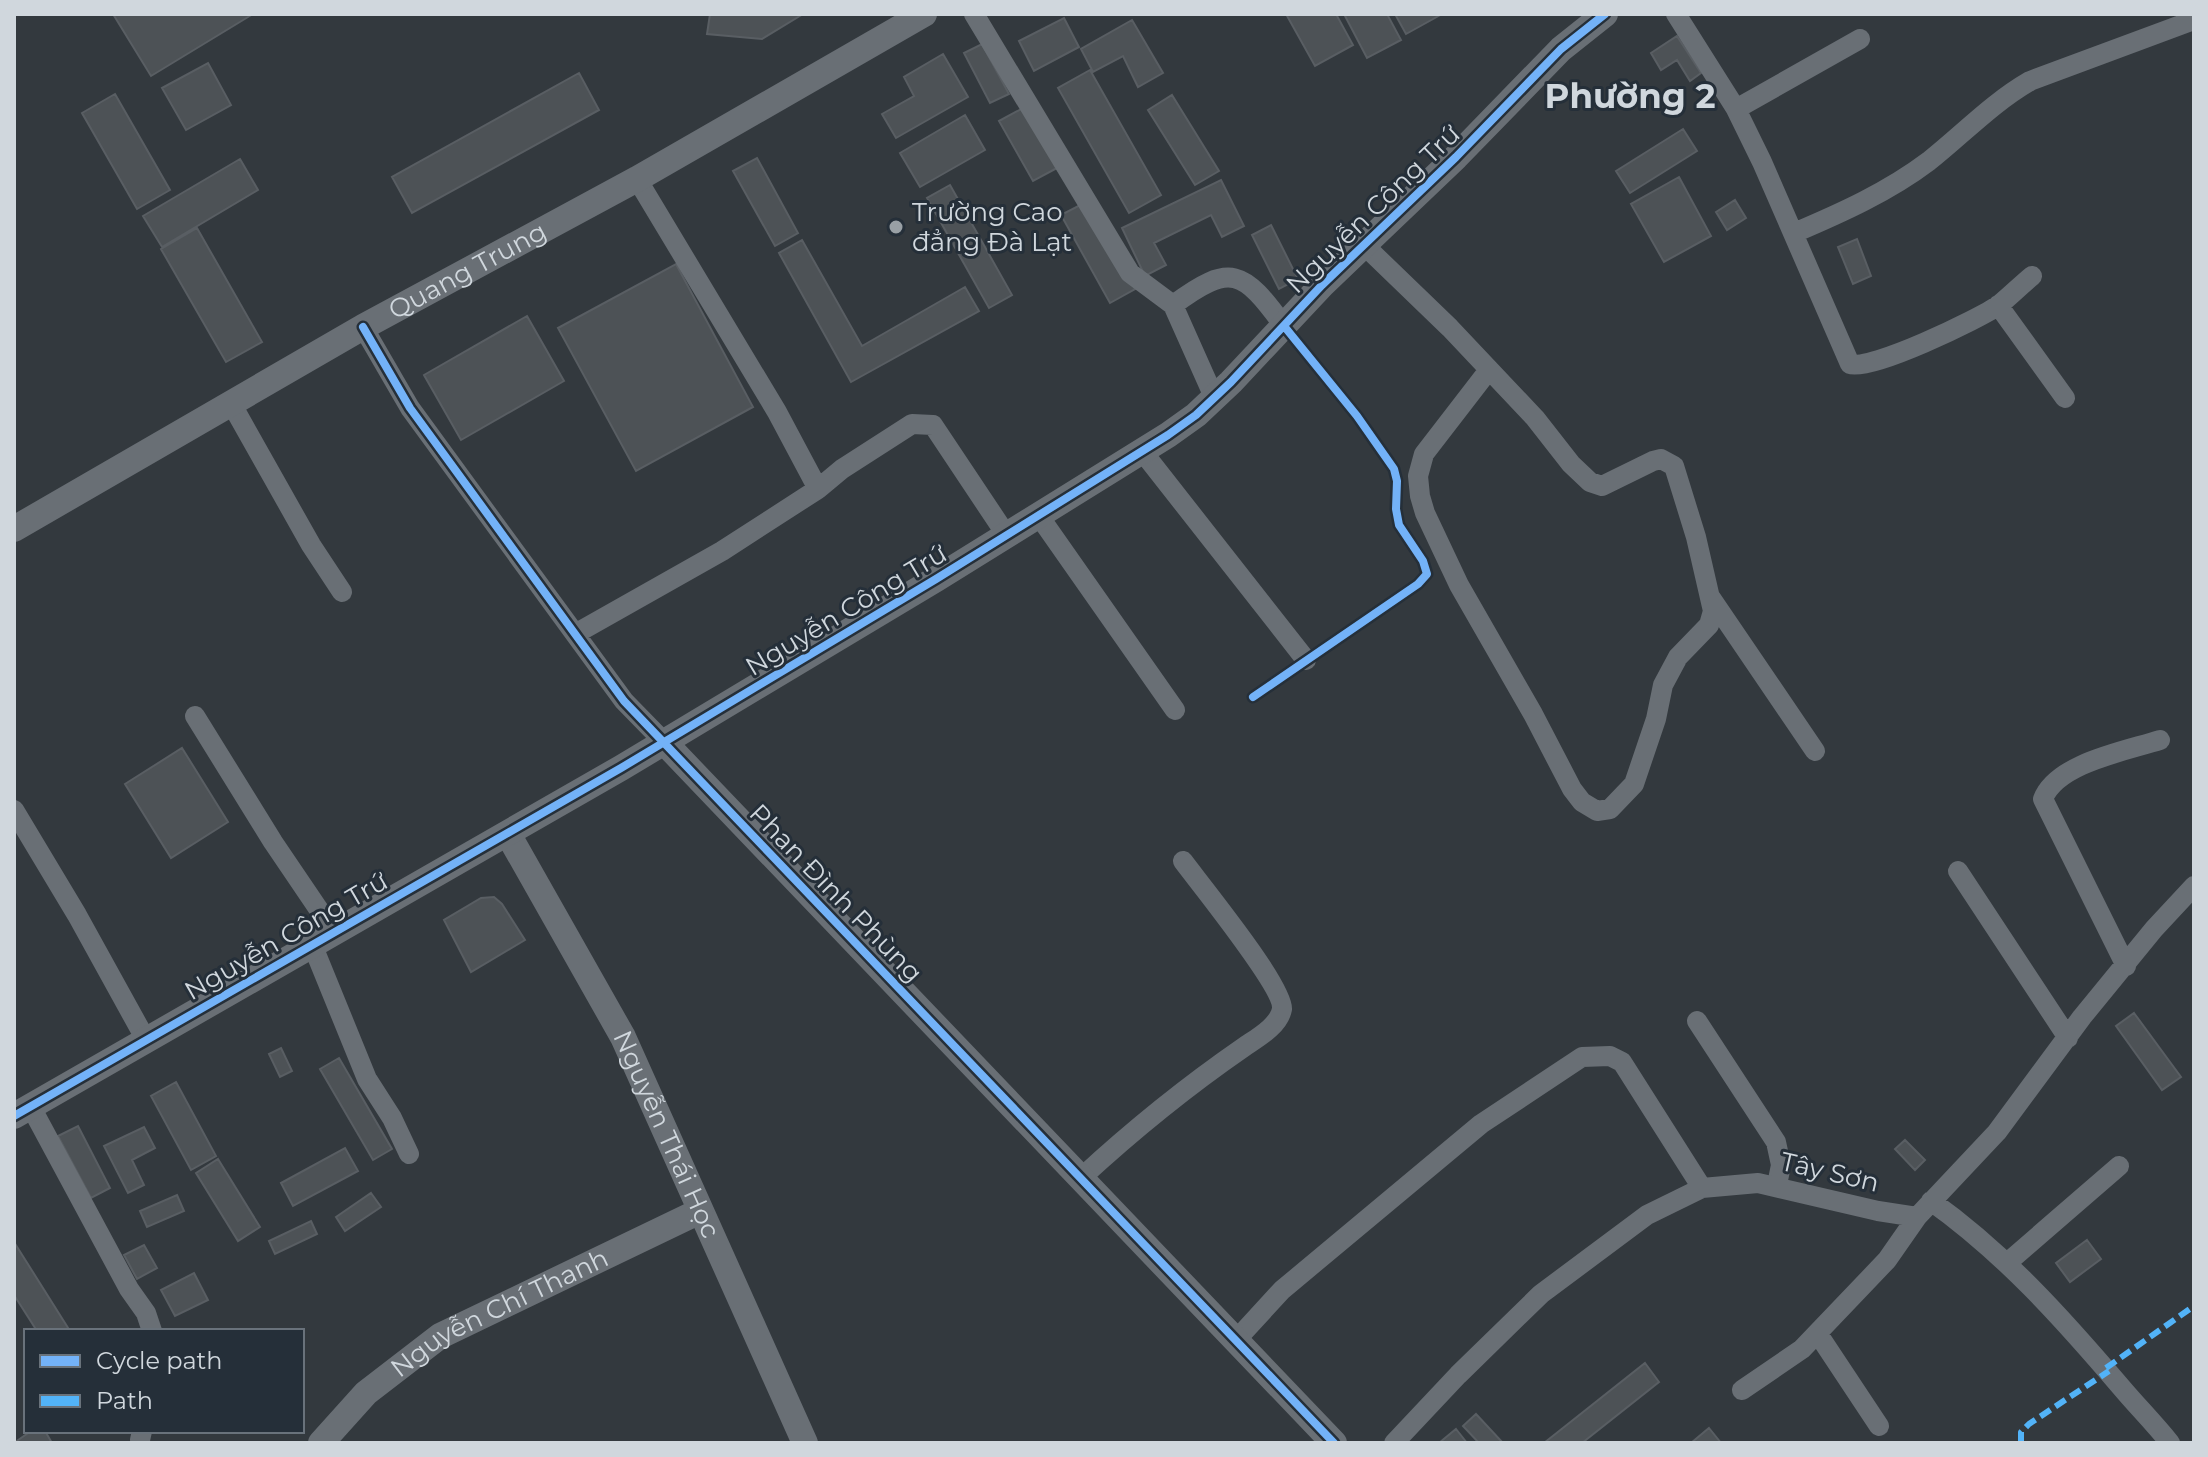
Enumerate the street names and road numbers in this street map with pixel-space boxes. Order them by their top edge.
street label: Nguyễn Công Trứ [1279,118,1467,300]
street label: Quang Trung [383,215,552,326]
street label: Nguyễn Công Trứ [740,537,953,683]
street label: Phan Đình Phùng [743,797,929,989]
street label: Nguyễn Công Trứ [179,865,394,1007]
street label: Nguyễn Thái Học [606,1026,727,1243]
street label: Tây Sơn [1778,1145,1882,1199]
street label: Nguyễn Chí Thanh [384,1242,613,1384]

